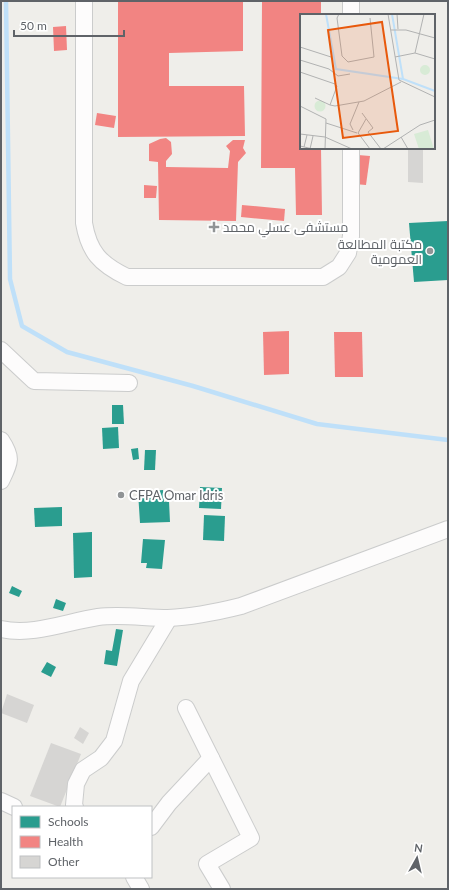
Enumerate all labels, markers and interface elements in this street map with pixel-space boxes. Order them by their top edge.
scale bar [14,12,124,38]
inset map [300,14,435,149]
text: 50 m [20,18,47,33]
place label: مستشفى عسلي محمد [223,219,348,238]
marker: مستشفى عسلي محمد [208,221,220,233]
place label: مكتبة المطالعة العمومية [338,236,422,267]
marker: مكتبة المطالعة العمومية [425,246,435,256]
place label: CFPA Omar Idris [129,487,224,503]
marker: CFPA Omar Idris [116,490,126,500]
legend [12,806,152,878]
text: Schools [48,814,89,829]
text: Health [48,834,83,849]
north arrow [397,838,437,878]
text: N [413,841,424,855]
text: Other [48,854,80,869]

